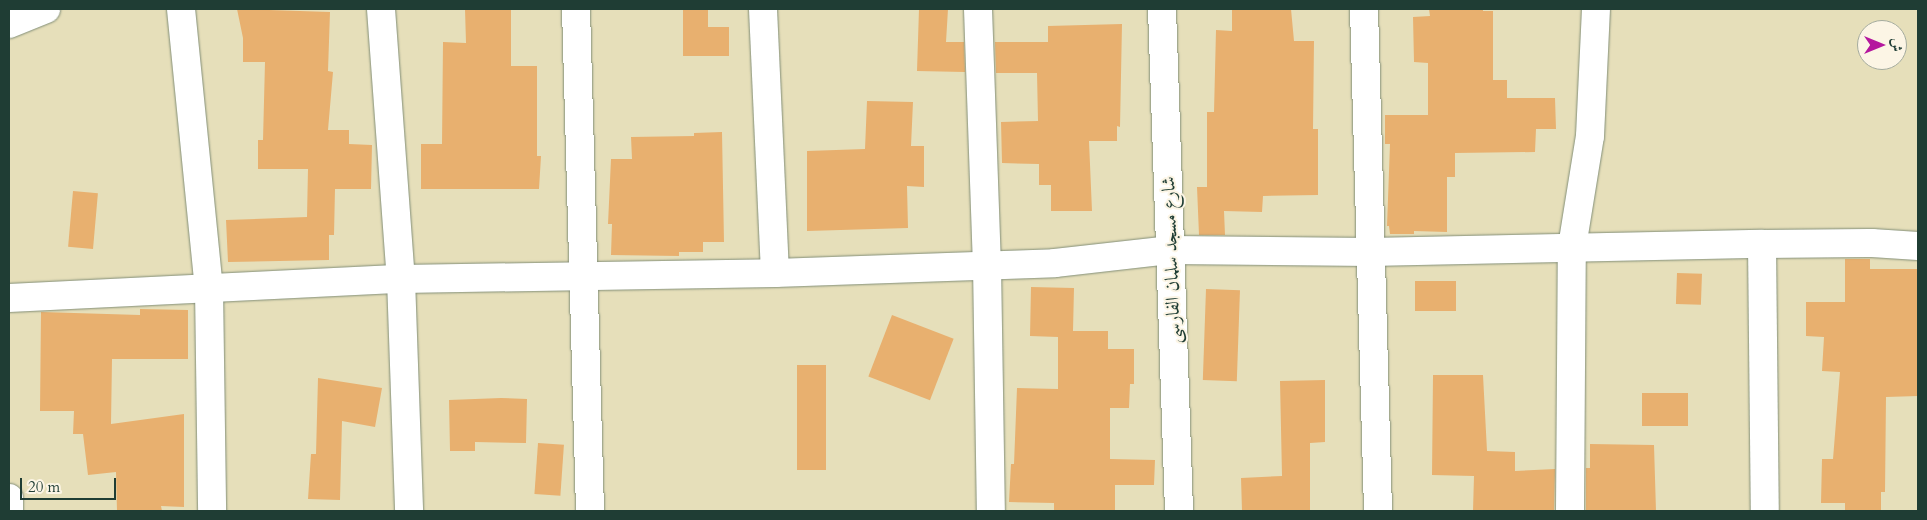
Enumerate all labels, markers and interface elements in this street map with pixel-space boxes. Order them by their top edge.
north arrow [1857,20,1907,70]
text: ش [1887,38,1906,52]
street label: شارع مسجد سلمان الفارسى [1158,176,1186,344]
scale bar [22,468,119,500]
text: 20 m [28,477,60,497]

